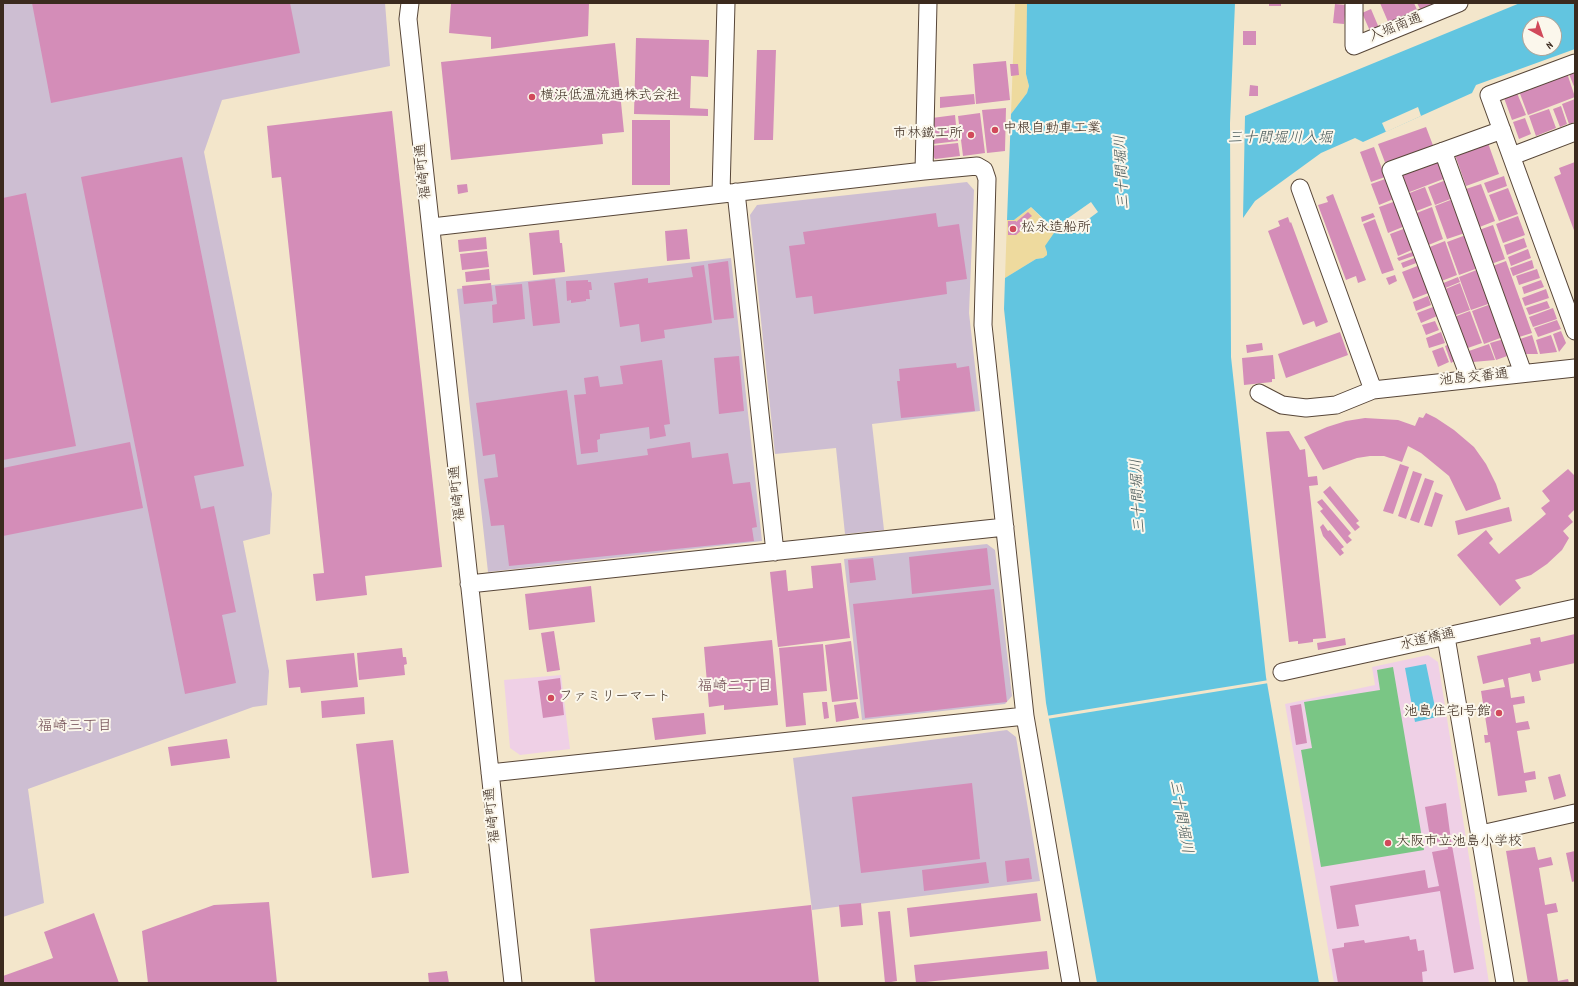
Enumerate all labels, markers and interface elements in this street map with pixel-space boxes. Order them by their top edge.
street label: 入堀南通 [1367,11,1425,47]
north arrow [1522,16,1562,56]
text: N [1542,37,1556,52]
place label: 横浜低温流通株式会社 [540,89,680,105]
marker: 横浜低温流通株式会社 [527,92,537,102]
place label: 中根自動車工業 [1003,122,1101,138]
marker: 中根自動車工業 [990,125,1000,135]
place label: 市林鐵工所 [893,127,963,143]
marker: 市林鐵工所 [966,130,976,140]
water label: 三十間堀川入堀 [1228,131,1332,149]
water label: 三十間堀川 [1113,134,1135,210]
street label: 福崎町通 [414,142,436,200]
place label: 松永造船所 [1021,221,1091,237]
marker: 松永造船所 [1008,224,1018,234]
street label: 池島交番通 [1438,367,1510,391]
water label: 三十間堀川 [1129,458,1151,534]
street label: 福崎町通 [448,464,470,522]
street label: 水道橋通 [1399,627,1457,655]
district label: 福崎二丁目 [698,679,772,697]
place label: ファミリーマート [559,690,671,706]
marker: ファミリーマート [546,693,556,703]
place label: 池島住宅1号館 [1404,705,1491,721]
marker: 池島住宅1号館 [1494,708,1504,718]
district label: 福崎三丁目 [38,719,112,737]
water label: 三十間堀川 [1164,779,1194,855]
street label: 福崎町通 [483,786,505,844]
place label: 大阪市立池島小学校 [1396,835,1522,851]
marker: 大阪市立池島小学校 [1383,838,1393,848]

